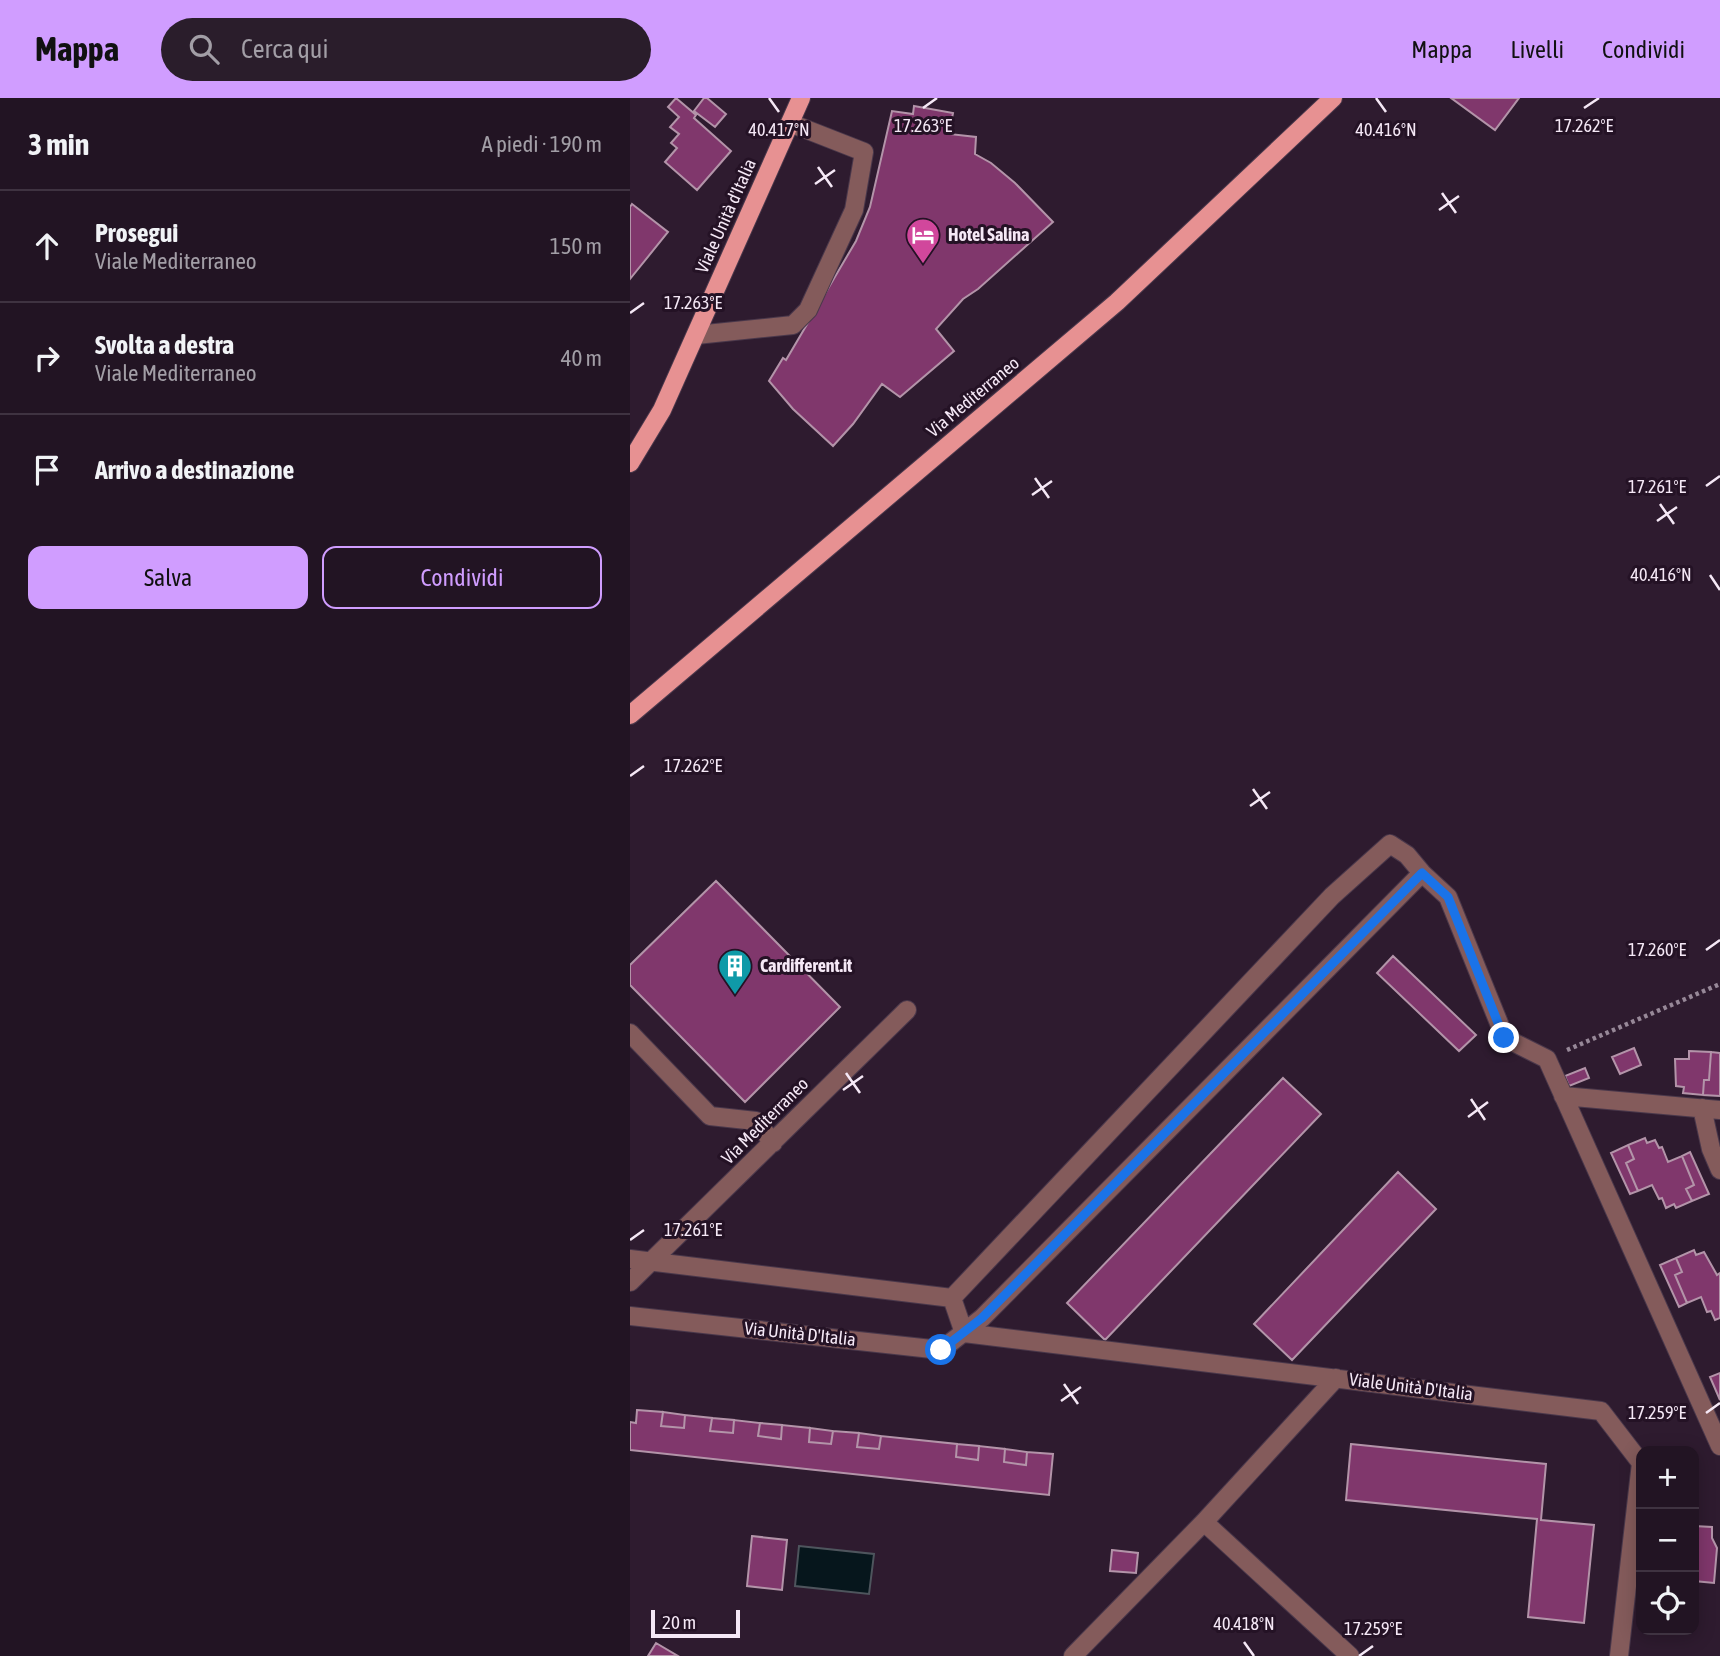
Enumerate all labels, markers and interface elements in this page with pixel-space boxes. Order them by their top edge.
search box [161,18,651,81]
text: Mappa [35,30,119,68]
icon: search [185,30,223,68]
text: Cerca qui [241,34,328,64]
text: Mappa [1411,36,1472,63]
text: Livelli [1510,36,1564,63]
text: Condividi [1602,36,1685,63]
text: 17.263°E [894,115,952,136]
text: 17.262°E [1555,115,1613,136]
text: 40.417°N [748,119,810,140]
text: 40.416°N [1355,119,1417,140]
text: 3 min [28,127,89,161]
text: A piedi · 190 m [482,131,602,157]
street label: Viale Unità d'Italia [691,155,760,276]
hotel icon: Hotel Salina [904,216,942,265]
text: Prosegui [95,218,178,248]
place label: Hotel Salina [948,224,1029,245]
icon: ahead [28,227,66,265]
text: 150 m [550,233,602,259]
text: Viale Mediterraneo [95,248,257,274]
text: 17.263°E [664,292,722,313]
text: Svolta a destra [95,330,234,360]
icon: right [28,339,66,377]
text: 40 m [561,345,602,371]
street label: Via Mediterraneo [922,352,1023,441]
text: Viale Mediterraneo [95,360,257,386]
icon: arrive [28,451,66,489]
text: Arrivo a destinazione [95,455,294,485]
text: 17.261°E [1628,476,1686,497]
button: Salva [28,546,308,609]
button: Condividi [322,546,602,609]
text: 40.416°N [1630,564,1692,585]
text: 17.262°E [664,755,722,776]
text: 17.260°E [1628,939,1686,960]
building icon: Cardifferent.it [716,947,754,996]
place label: Cardifferent.it [760,955,853,976]
route end [1488,1022,1519,1053]
street label: Via Mediterraneo [717,1073,812,1168]
text: 17.261°E [664,1219,722,1240]
street label: Via Unità D'Italia [743,1317,857,1350]
route start [925,1334,956,1365]
street label: Viale Unità D'Italia [1348,1368,1474,1405]
text: 17.259°E [1628,1402,1686,1423]
map controls [1636,1446,1699,1635]
button: + [1636,1446,1699,1509]
button: − [1636,1509,1699,1572]
button: locate [1636,1572,1699,1635]
scale bar [651,1607,740,1639]
text: 20 m [662,1611,696,1633]
text: 40.418°N [1213,1613,1275,1634]
text: 17.259°E [1344,1618,1402,1639]

